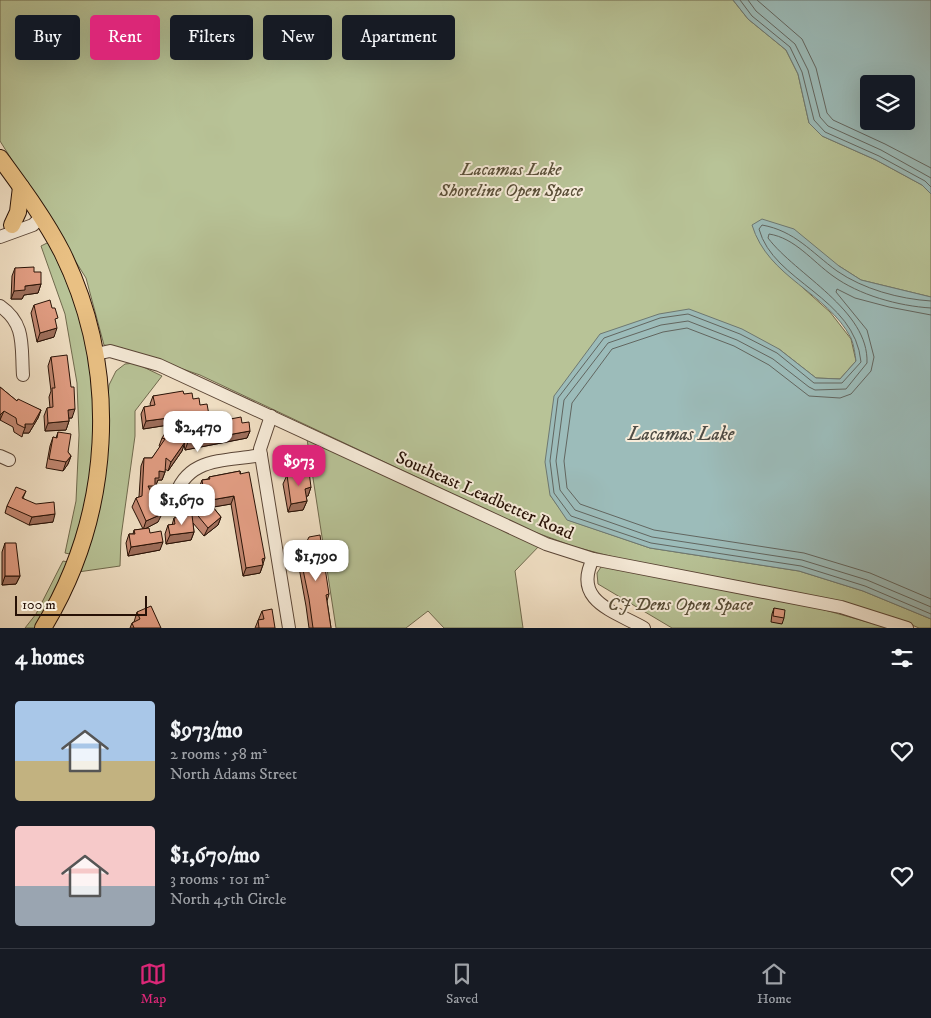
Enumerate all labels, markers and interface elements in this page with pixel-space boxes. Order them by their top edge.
chip: Buy [15,15,80,60]
chip: Rent [90,15,160,60]
chip: Filters [170,15,253,60]
chip: New [263,15,332,60]
chip: Apartment [342,15,455,60]
map controls [860,75,915,130]
button: layers [860,75,915,130]
park label: Lacamas Lake Shoreline Open Space [438,159,584,202]
pin: $2,470 [157,410,239,453]
text: $2,470 [174,417,222,437]
water label: Lacamas Lake [627,423,735,446]
pin: $973 [269,444,329,487]
street label: Southeast Leadbetter Road [392,447,577,545]
text: $973 [283,451,315,471]
pin: $1,670 [141,484,223,526]
text: $1,670 [160,490,204,510]
pin: $1,790 [275,540,357,582]
text: $1,790 [295,546,337,566]
scale bar [15,593,148,616]
park label: CJ Dens Open Space [607,594,753,616]
text: 100 m [22,596,56,614]
icon: filters [888,644,916,672]
text: 4 homes [15,645,84,671]
text: $973/mo [170,718,242,744]
icon: home [55,721,115,781]
icon: heart [888,737,916,765]
text: 2 rooms · 58 m² [170,744,267,764]
text: North Adams Street [170,764,297,784]
text: $1,670/mo [170,843,260,869]
icon: home [55,846,115,906]
icon: heart [888,862,916,890]
text: 3 rooms · 101 m² [170,869,269,889]
text: North 45th Circle [170,889,286,909]
tab: Map [139,960,167,1008]
tab: Saved [446,960,478,1008]
tab: Home [757,960,792,1008]

